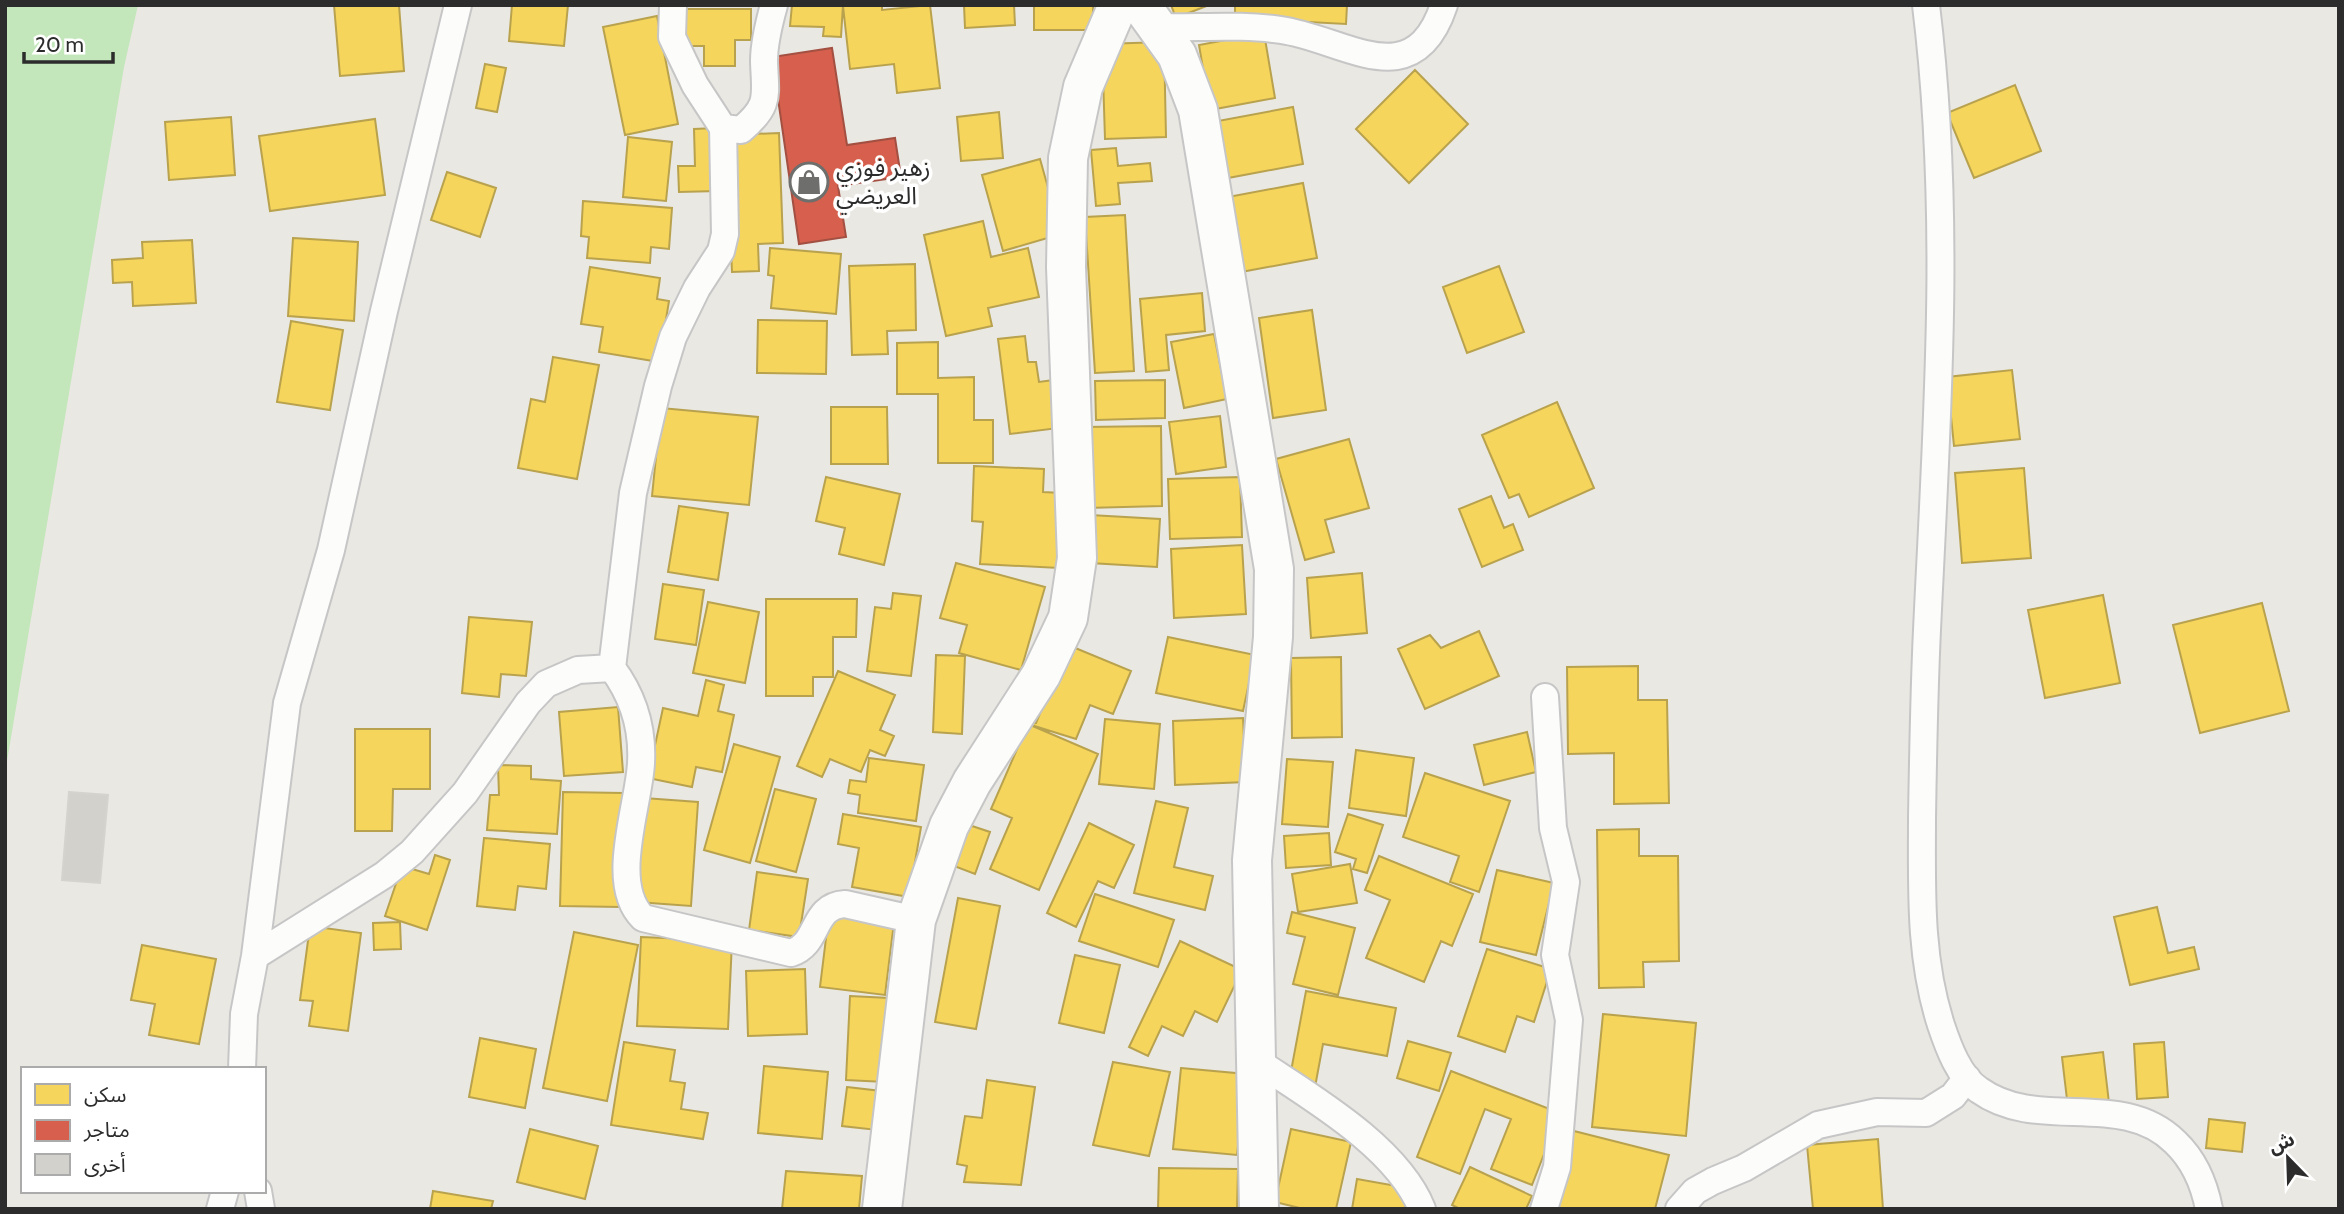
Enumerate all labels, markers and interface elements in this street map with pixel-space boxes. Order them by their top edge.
scale bar [24,21,114,65]
text: 20 m [35,32,84,57]
place label: زهير فوزي العريضي [836,153,931,215]
shop icon: زهير فوزي العريضي [788,161,830,203]
legend [21,1067,266,1193]
text: سكن [84,1082,126,1107]
text: متاجر [83,1117,130,1142]
north arrow [2253,1123,2323,1193]
text: ش [2265,1127,2298,1158]
text: أخرى [84,1152,126,1177]

